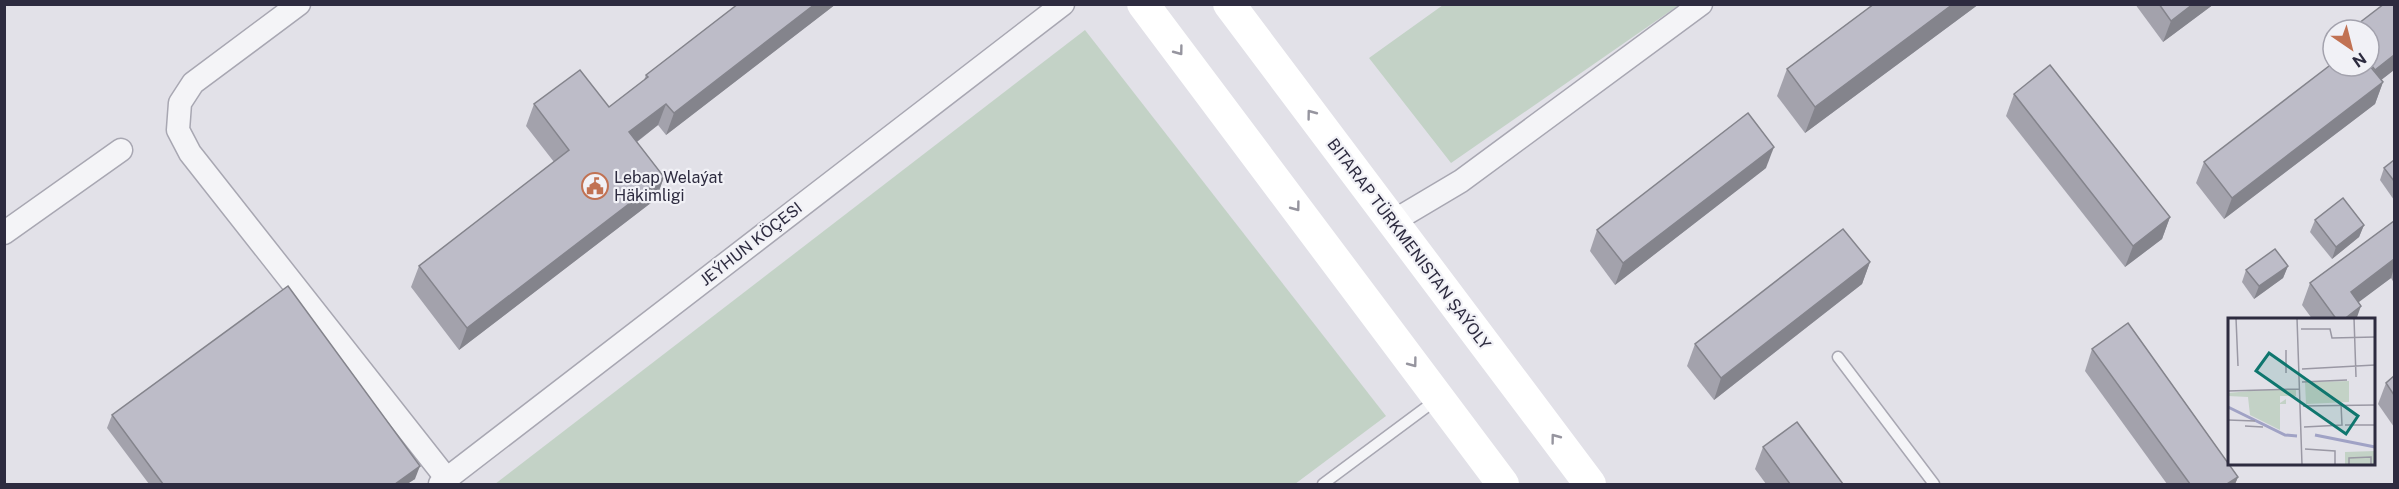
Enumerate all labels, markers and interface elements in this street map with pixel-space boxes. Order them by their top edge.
north arrow [2321,18,2381,78]
one-way arrow [1171,45,1182,56]
text: N [2349,49,2370,71]
one-way arrow [1308,110,1319,121]
street label: BITARAP TÜRKMENISTAN ŞAÝOLY [1323,134,1496,354]
place label: Lebap Welaýat Häkimligi [614,168,723,205]
public building icon: Lebap Welaýat Häkimligi [580,171,610,201]
street label: JEÝHUN KÖÇESI [696,197,806,290]
one-way arrow [1289,201,1300,212]
inset map [2228,318,2375,465]
one-way arrow [1405,357,1416,368]
one-way arrow [1551,433,1562,444]

